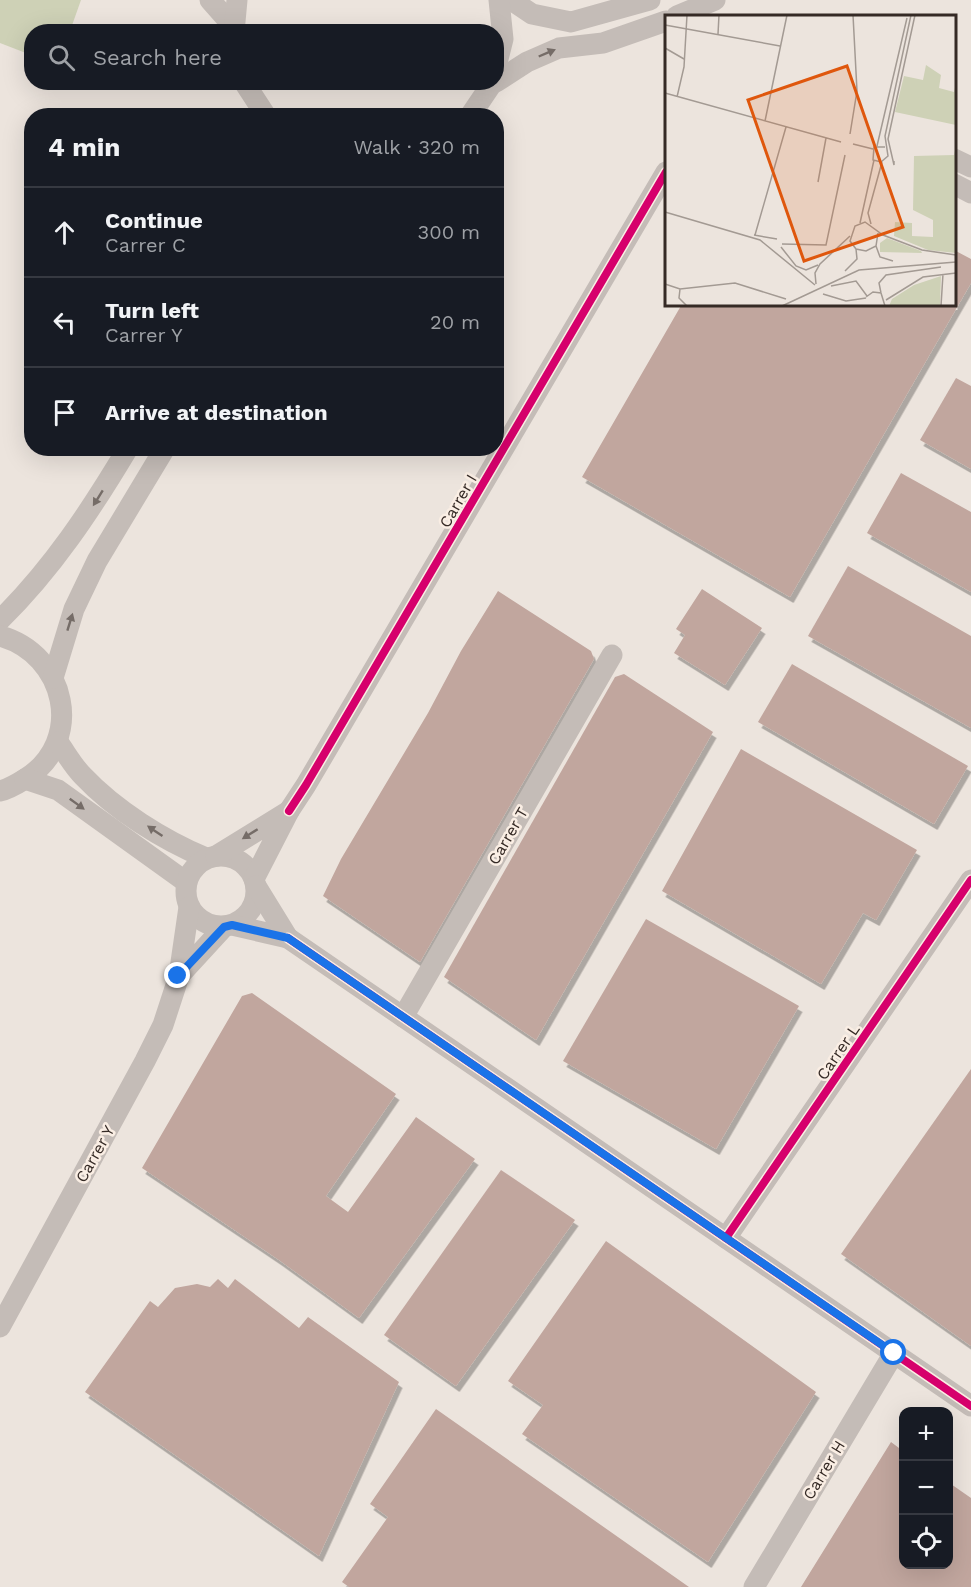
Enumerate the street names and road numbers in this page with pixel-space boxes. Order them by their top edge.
street label: Carrer I [435,471,481,531]
street label: Carrer T [484,804,532,868]
street label: Carrer L [812,1020,864,1084]
street label: Carrer Y [72,1122,118,1186]
street label: Carrer H [799,1437,849,1503]

